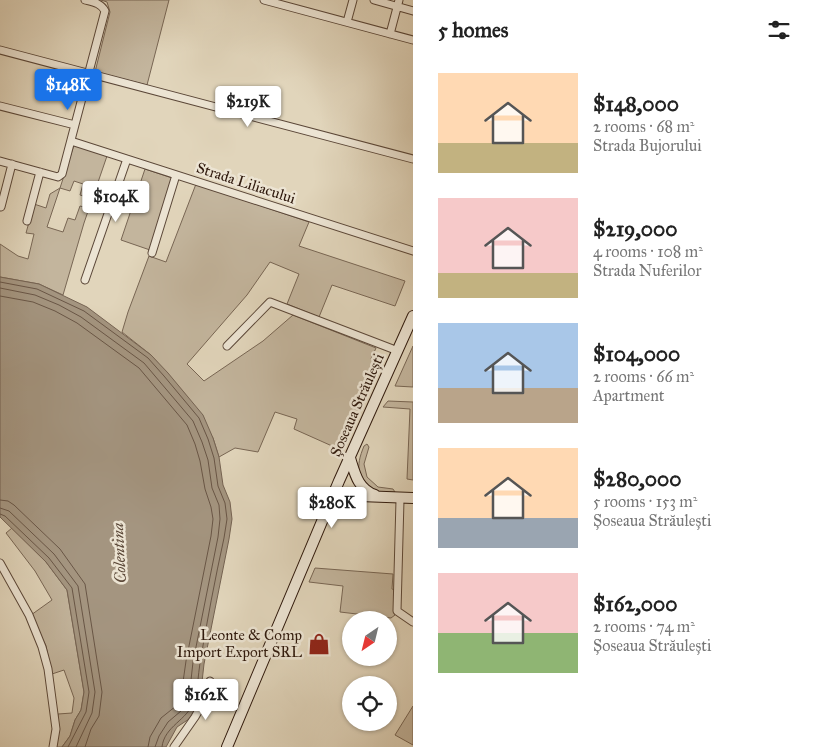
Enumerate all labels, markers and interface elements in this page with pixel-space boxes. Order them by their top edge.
icon: filters [765,16,793,44]
text: 5 homes [438,17,509,43]
pin: $148K [33,68,103,111]
text: $148K [46,75,90,94]
pin: $219K [213,86,283,128]
text: $148,000 [593,91,679,117]
text: $219K [226,92,270,111]
icon: home [478,93,538,153]
text: 2 rooms · 68 m² [593,117,694,136]
text: Strada Bujorului [593,136,702,155]
street label: Strada Liliacului [194,159,298,207]
pin: $104K [81,180,151,223]
text: $104K [93,187,139,206]
text: $219,000 [593,216,677,242]
icon: home [478,218,538,278]
text: 4 rooms · 108 m² [593,242,703,261]
text: Strada Nuferilor [593,261,701,280]
text: $104,000 [593,341,680,367]
icon: home [478,343,538,403]
street label: Șoseaua Străulești [326,351,388,459]
text: 2 rooms · 66 m² [593,367,694,386]
text: Apartment [593,386,665,405]
text: $280,000 [593,466,681,492]
icon: home [478,468,538,528]
pin: $280K [297,486,367,529]
text: 5 rooms · 153 m² [593,492,697,511]
text: $280K [309,493,355,512]
text: Șoseaua Străulești [593,511,711,530]
water label: Colentina [108,522,130,584]
text: $162,000 [593,591,678,617]
icon: home [478,593,538,653]
north arrow [342,611,398,666]
map controls [342,611,397,731]
text: 2 rooms · 74 m² [593,617,695,636]
place label: Leonte & Comp Import Export SRL [177,626,302,661]
shop icon: Leonte & Comp Import Export SRL [306,631,332,657]
text: Șoseaua Străulești [593,636,711,655]
button: locate [342,676,397,731]
pin: $162K [171,678,241,721]
text: $162K [184,685,228,704]

